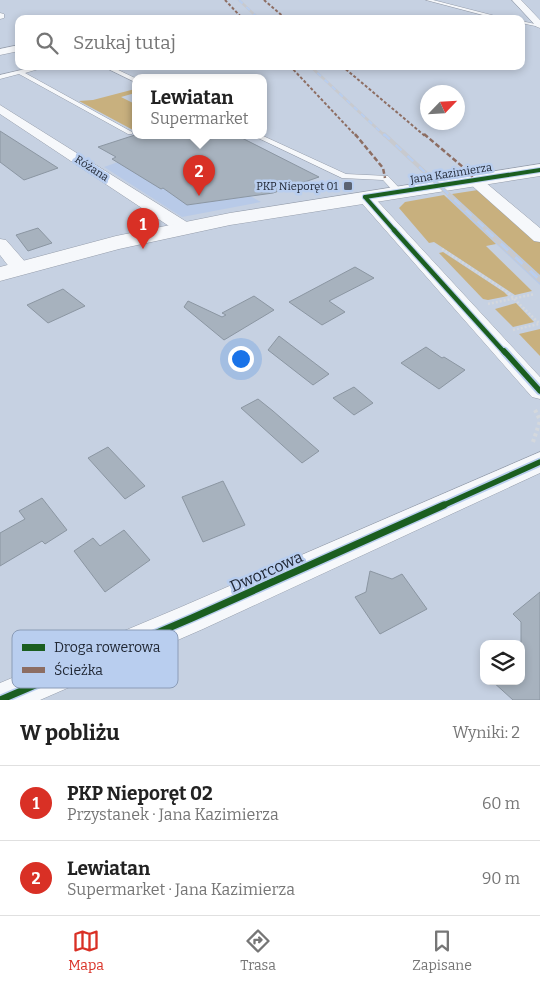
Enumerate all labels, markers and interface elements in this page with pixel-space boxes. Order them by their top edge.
search box [15,15,525,70]
icon: search [33,29,61,57]
text: Szukaj tutaj [73,31,176,54]
popup [132,74,267,139]
north arrow [420,85,465,130]
text: Lewiatan [150,86,234,109]
text: Supermarket [150,109,249,128]
street label: Różana [72,153,111,184]
pin: 2 [183,155,215,196]
street label: Jana Kazimierza [408,161,493,187]
place label: PKP Nieporęt 01 [256,180,339,193]
marker: PKP Nieporęt 01 [342,180,354,192]
pin: 1 [127,208,159,249]
your location [228,346,254,372]
street label: Dworcowa [227,547,306,596]
legend [12,630,178,688]
text: Droga rowerowa [54,639,161,656]
map controls [480,640,525,685]
button: layers [480,640,525,685]
text: Ścieżka [54,661,103,679]
text: W pobliżu [20,720,120,746]
text: Wyniki: 2 [453,723,520,742]
text: PKP Nieporęt 02 [67,782,213,805]
text: 1 [33,794,39,813]
text: 60 m [482,794,520,813]
text: Przystanek · Jana Kazimierza [67,805,279,824]
text: Lewiatan [67,857,150,880]
text: 2 [31,869,41,888]
text: 90 m [482,869,520,888]
text: Supermarket · Jana Kazimierza [67,880,295,899]
tab: Mapa [68,927,104,974]
tab: Trasa [240,927,276,974]
tab: Zapisane [412,927,472,974]

